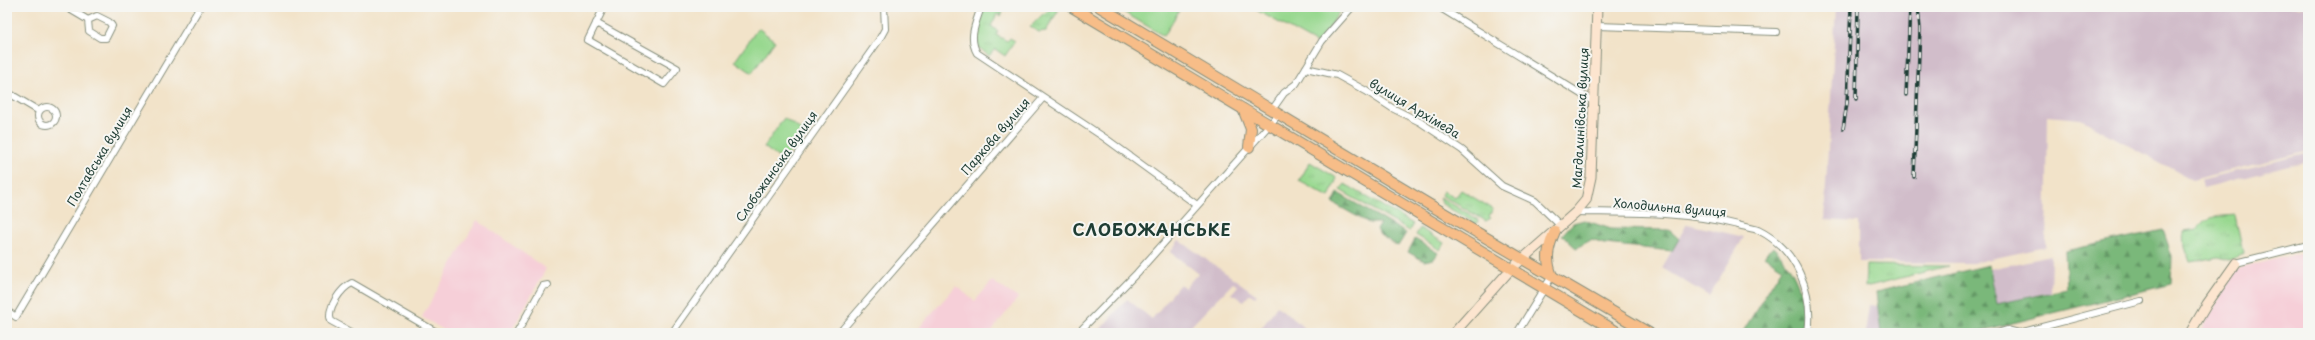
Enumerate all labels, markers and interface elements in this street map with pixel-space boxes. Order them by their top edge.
street label: Магдалинівська вулиця [1567,47,1593,189]
street label: вулиця Архімеда [1366,74,1464,143]
street label: Паркова вулиця [956,93,1034,179]
street label: Полтавська вулиця [62,103,136,209]
street label: Слобожанська вулиця [731,107,821,225]
street label: Холодильна вулиця [1613,193,1727,221]
district label: СЛОБОЖАНСЬКЕ [1073,217,1231,241]

